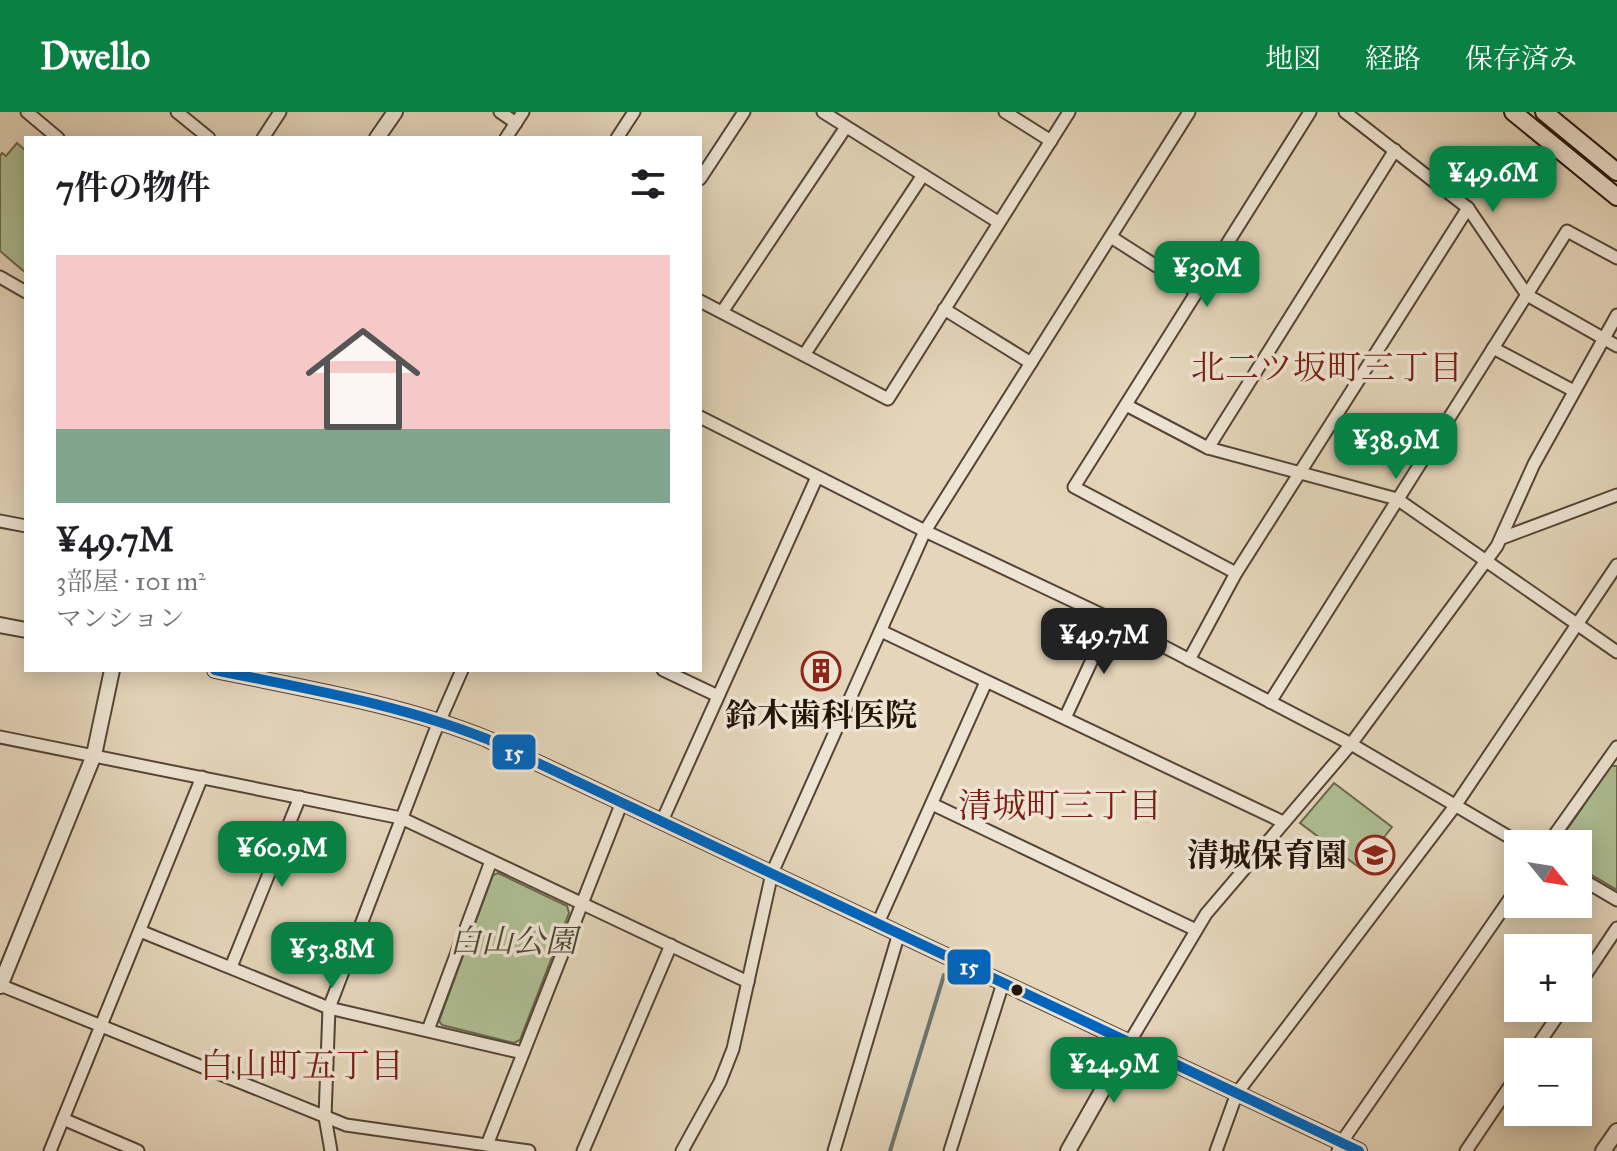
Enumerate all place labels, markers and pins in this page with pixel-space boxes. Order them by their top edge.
pin: ¥49.6M [1428,146,1558,214]
pin: ¥30M [1160,241,1254,309]
pin: ¥38.9M [1331,413,1461,481]
pin: ¥49.7M [1039,608,1169,676]
building icon: 鈴木歯科医院 [800,650,842,692]
place label: 鈴木歯科医院 [725,696,917,735]
pin: ¥60.9M [217,821,347,889]
school or university icon: 清城保育園 [1354,834,1396,876]
place label: 清城保育園 [1187,836,1347,875]
pin: ¥53.8M [267,922,397,990]
unlabelled marker [1009,982,1025,998]
pin: ¥24.9M [1049,1037,1179,1105]

